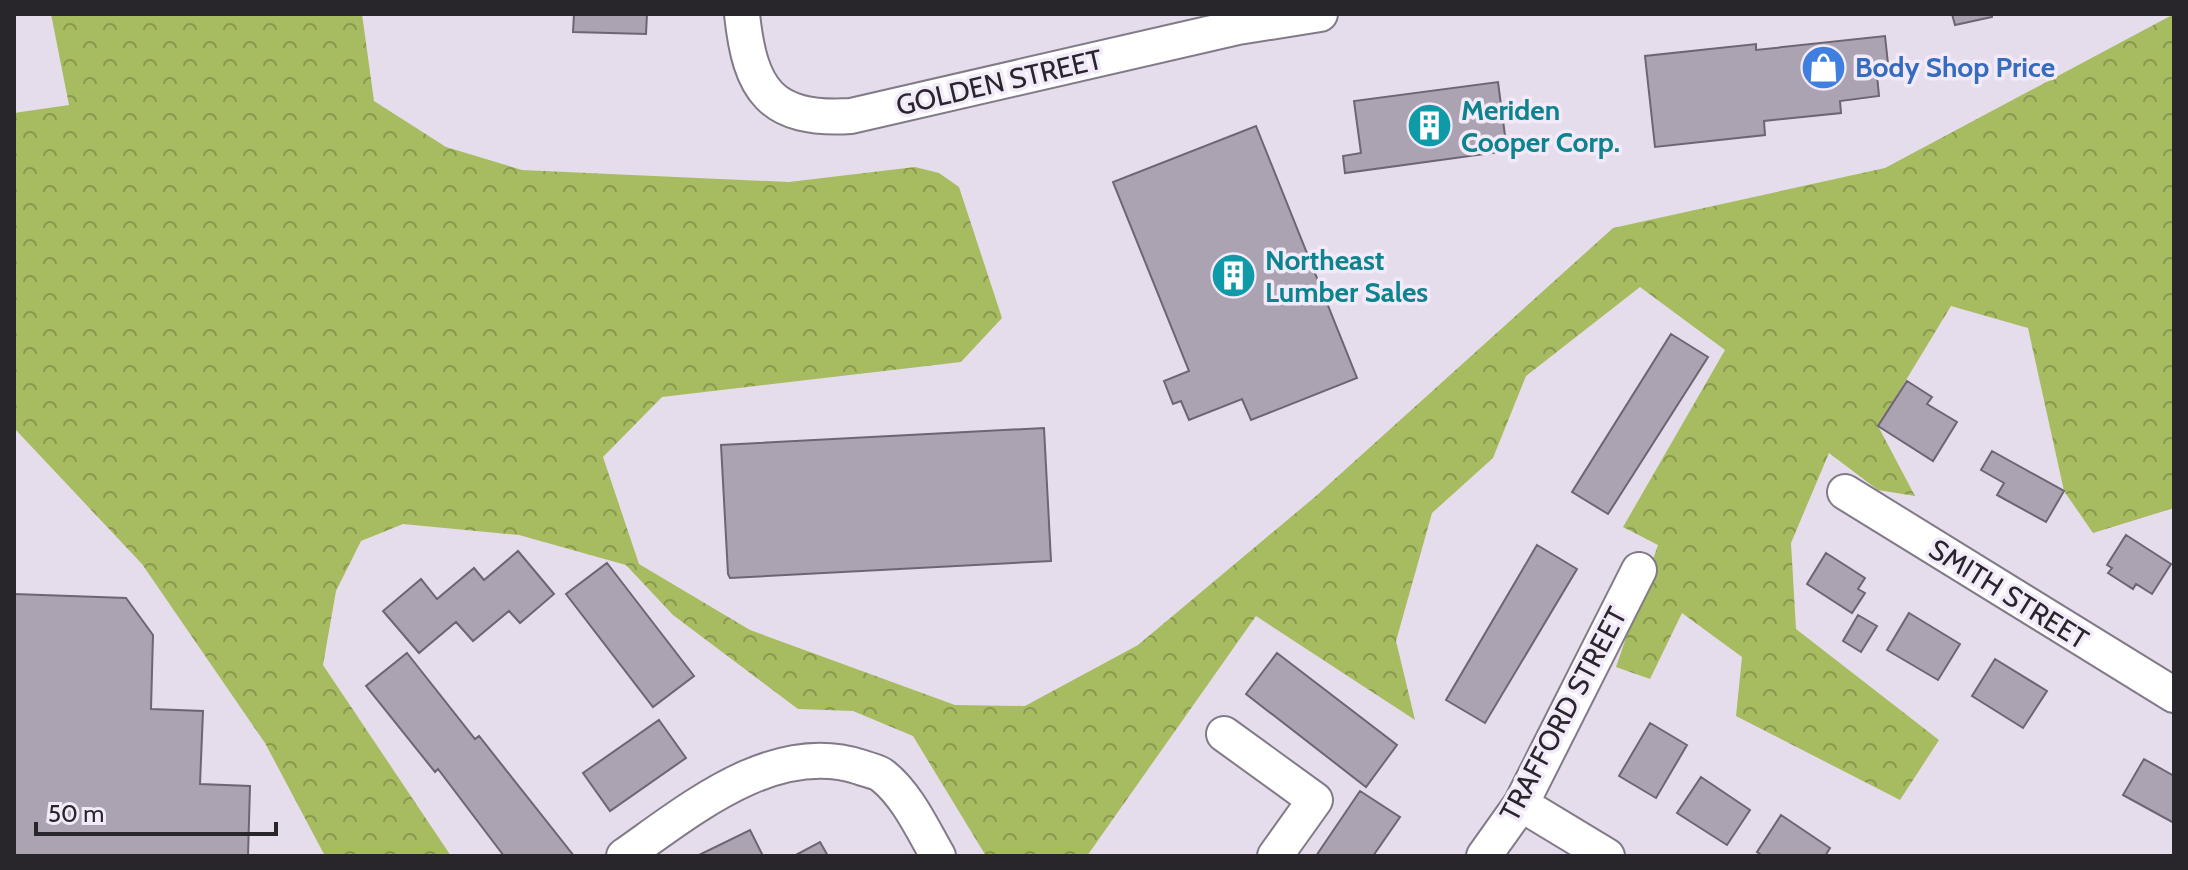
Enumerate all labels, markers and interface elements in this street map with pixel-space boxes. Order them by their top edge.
street label: GOLDEN STREET [893,42,1105,122]
shop icon: Body Shop Price [1800,43,1848,91]
place label: Body Shop Price [1855,50,2055,84]
place label: Meriden Cooper Corp. [1461,93,1620,159]
building icon: Meriden Cooper Corp. [1406,102,1454,150]
place label: Northeast Lumber Sales [1265,243,1428,309]
building icon: Northeast Lumber Sales [1210,252,1258,300]
street label: SMITH STREET [1923,532,2095,656]
street label: TRAFFORD STREET [1492,601,1634,827]
scale bar [36,786,276,836]
text: 50 m [48,799,104,828]

